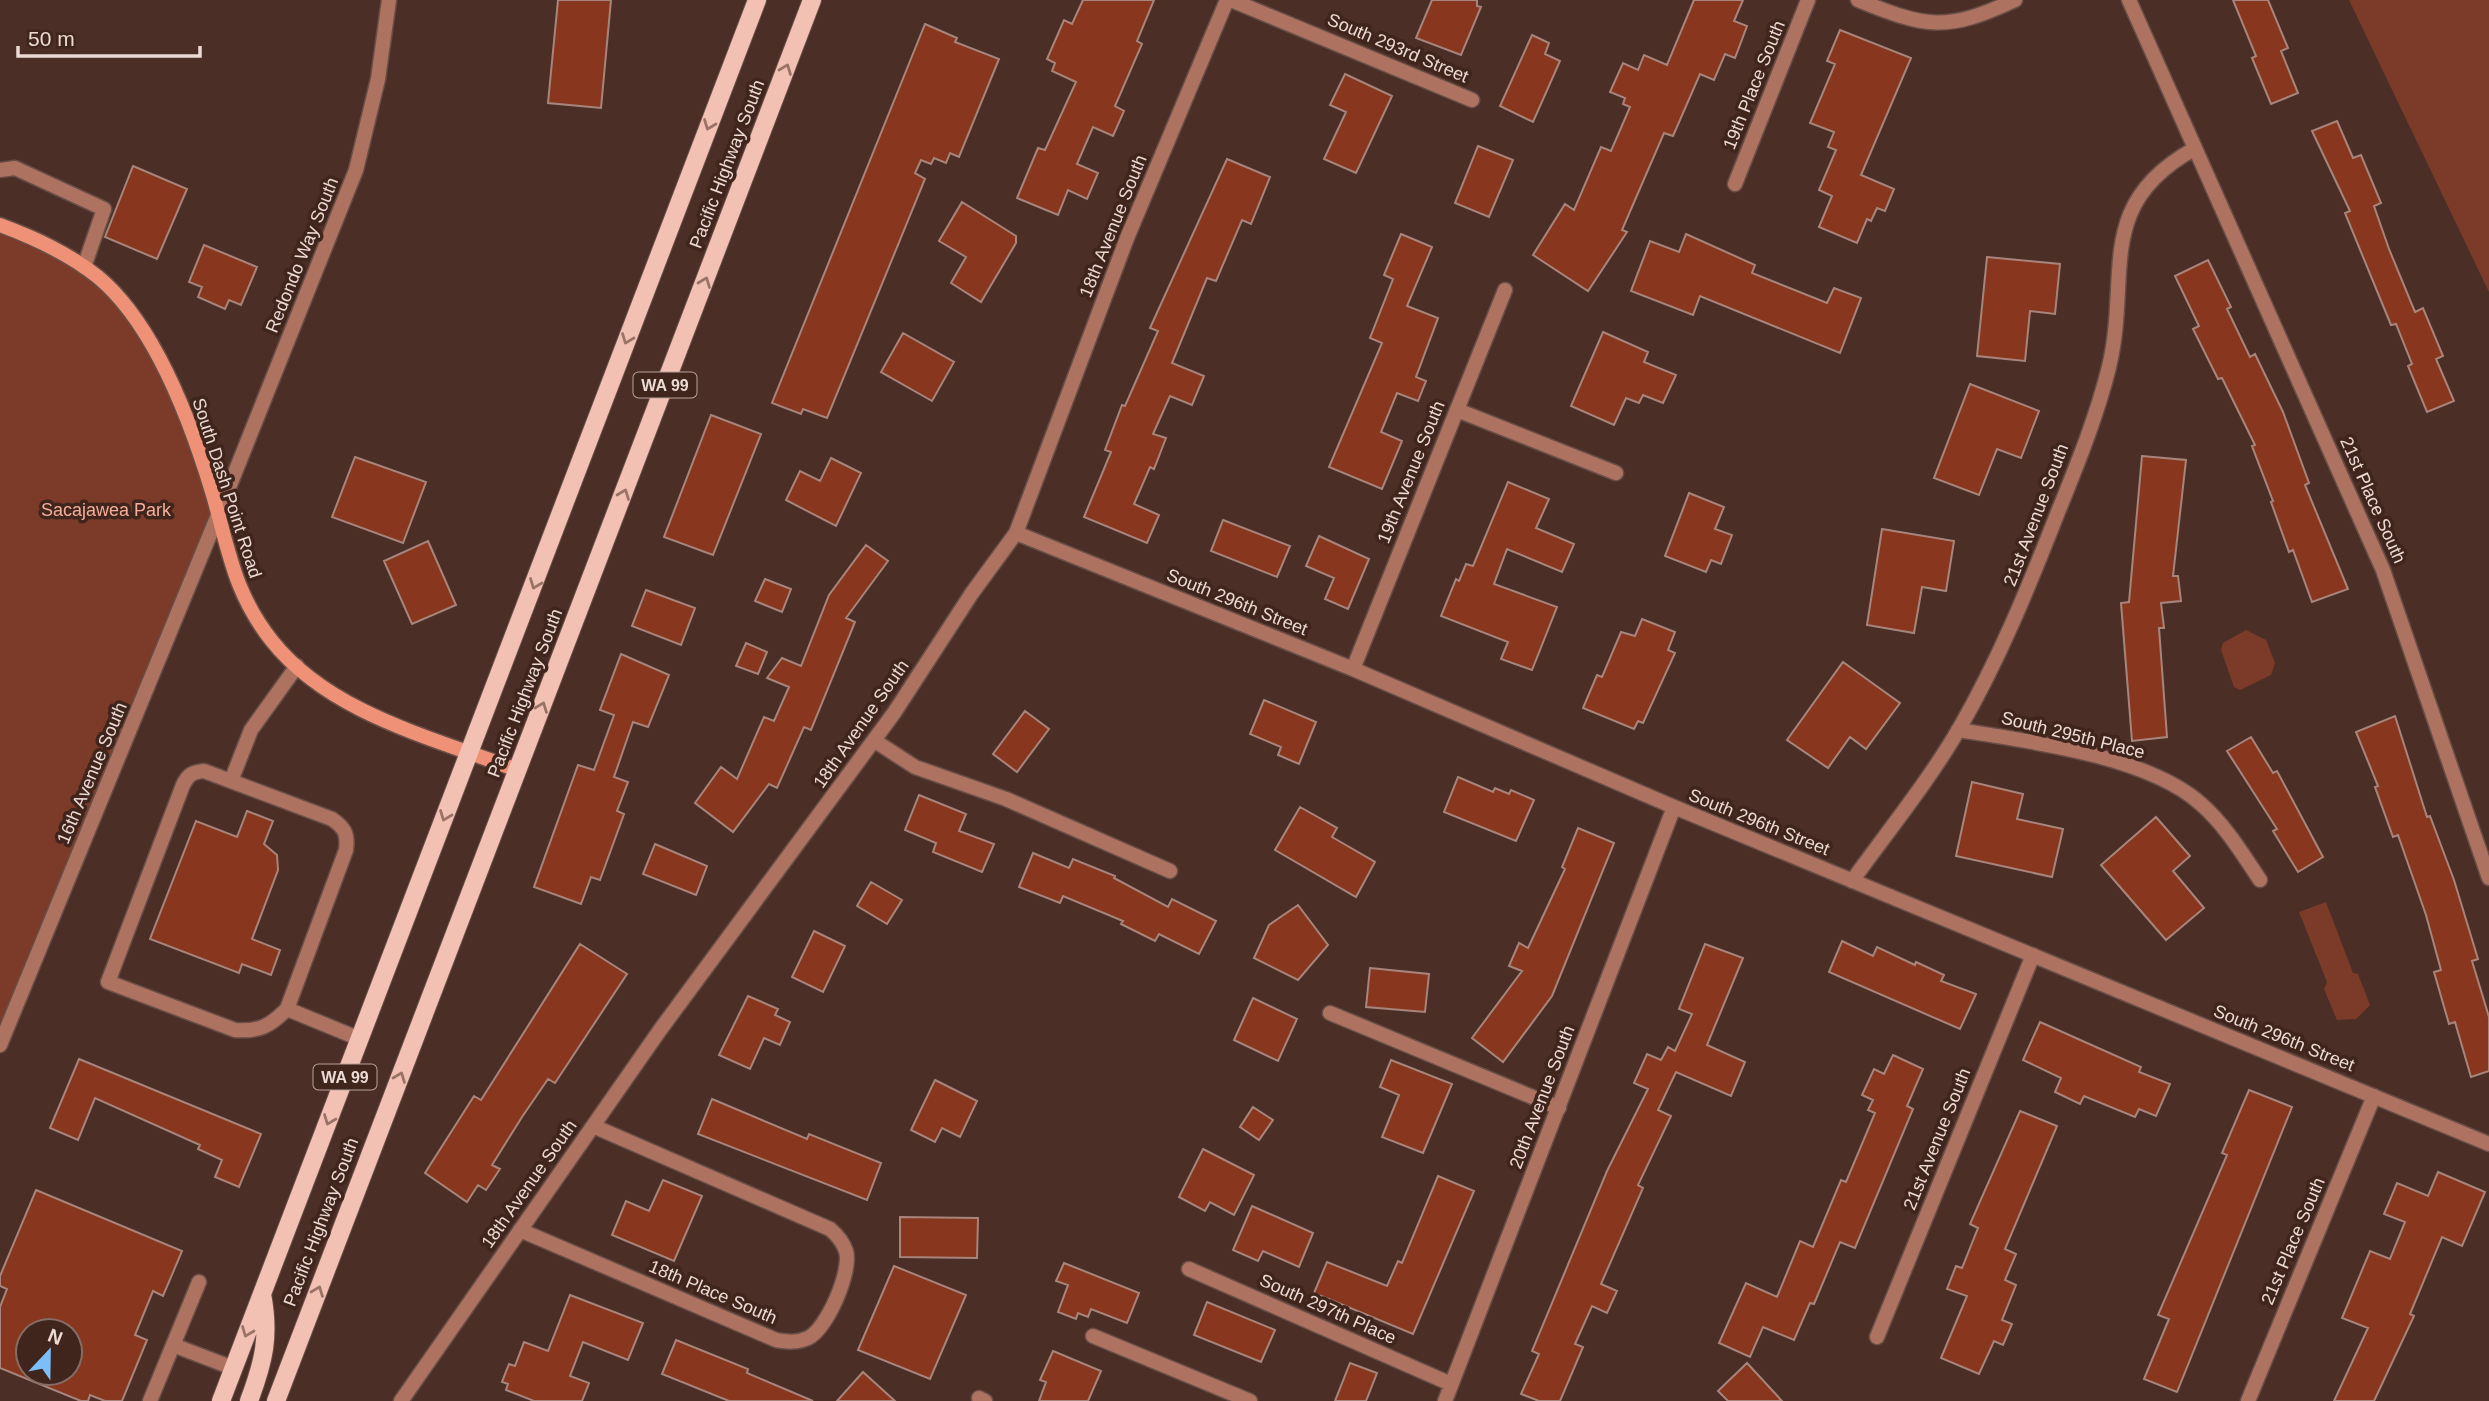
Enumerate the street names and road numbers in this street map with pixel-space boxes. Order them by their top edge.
street label: South 293rd Street [1325,9,1471,87]
street label: 19th Place South [1719,18,1789,152]
street label: Pacific Highway South [686,77,768,251]
street label: 18th Avenue South [1075,152,1151,300]
street label: Redondo Way South [262,175,342,335]
road number: WA 99 [634,372,696,398]
street label: South Dash Point Road [188,395,266,581]
street label: 19th Avenue South [1373,398,1449,546]
street label: 21st Place South [2336,434,2410,566]
street label: 21st Avenue South [2000,441,2072,589]
street label: South 296th Street [1164,565,1310,639]
street label: Pacific Highway South [484,606,566,780]
street label: 18th Avenue South [809,656,913,792]
street label: 16th Avenue South [53,699,131,847]
street label: South 295th Place [1999,708,2147,762]
street label: South 296th Street [1686,785,1832,859]
street label: South 296th Street [2211,1001,2357,1075]
street label: 20th Avenue South [1505,1023,1579,1171]
road number: WA 99 [314,1064,376,1090]
street label: 21st Avenue South [1899,1065,1975,1213]
street label: 18th Avenue South [477,1116,581,1252]
street label: Pacific Highway South [280,1135,362,1309]
street label: 21st Place South [2257,1174,2329,1308]
street label: 18th Place South [646,1256,780,1328]
street label: South 297th Place [1257,1270,1399,1348]

